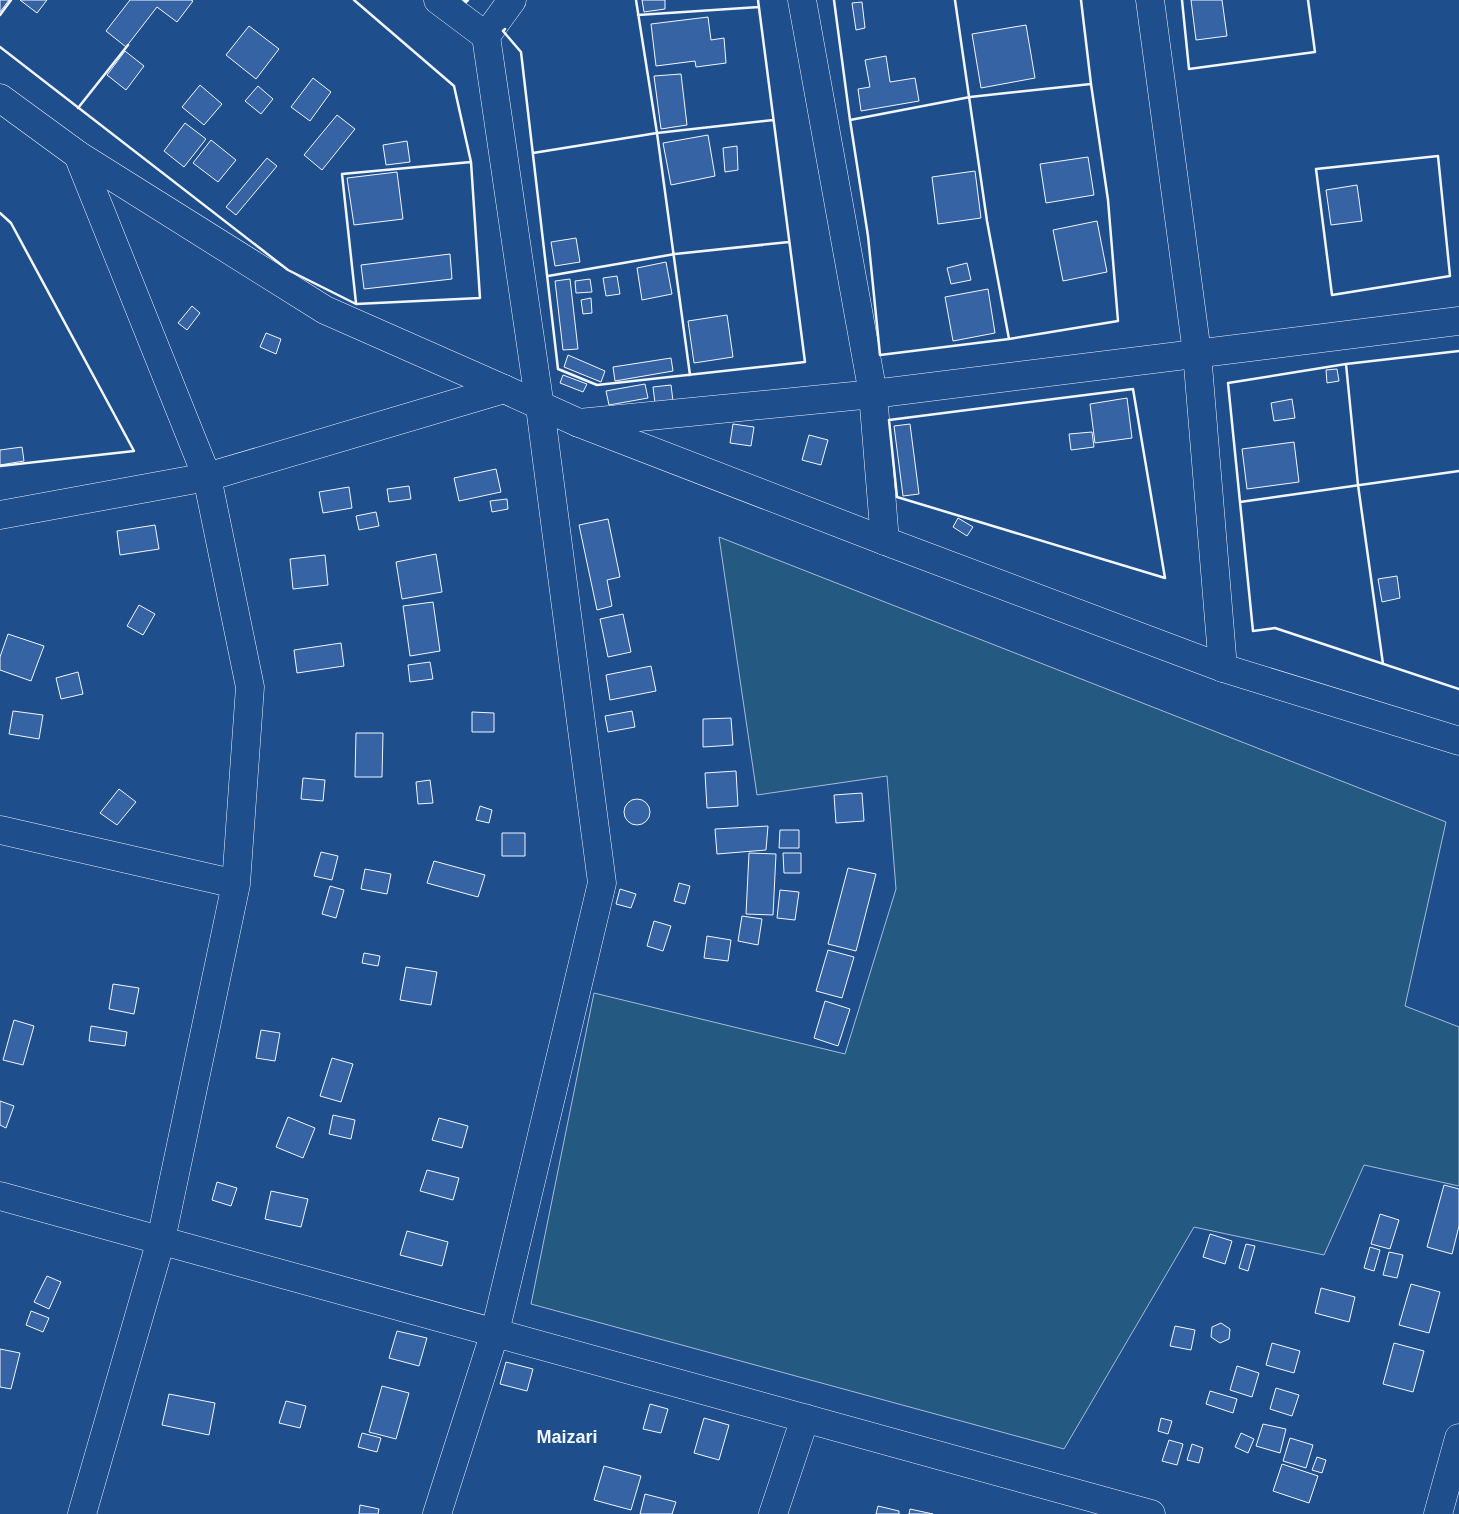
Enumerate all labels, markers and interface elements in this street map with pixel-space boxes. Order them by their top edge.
district label: Maizari [536,1427,598,1447]

